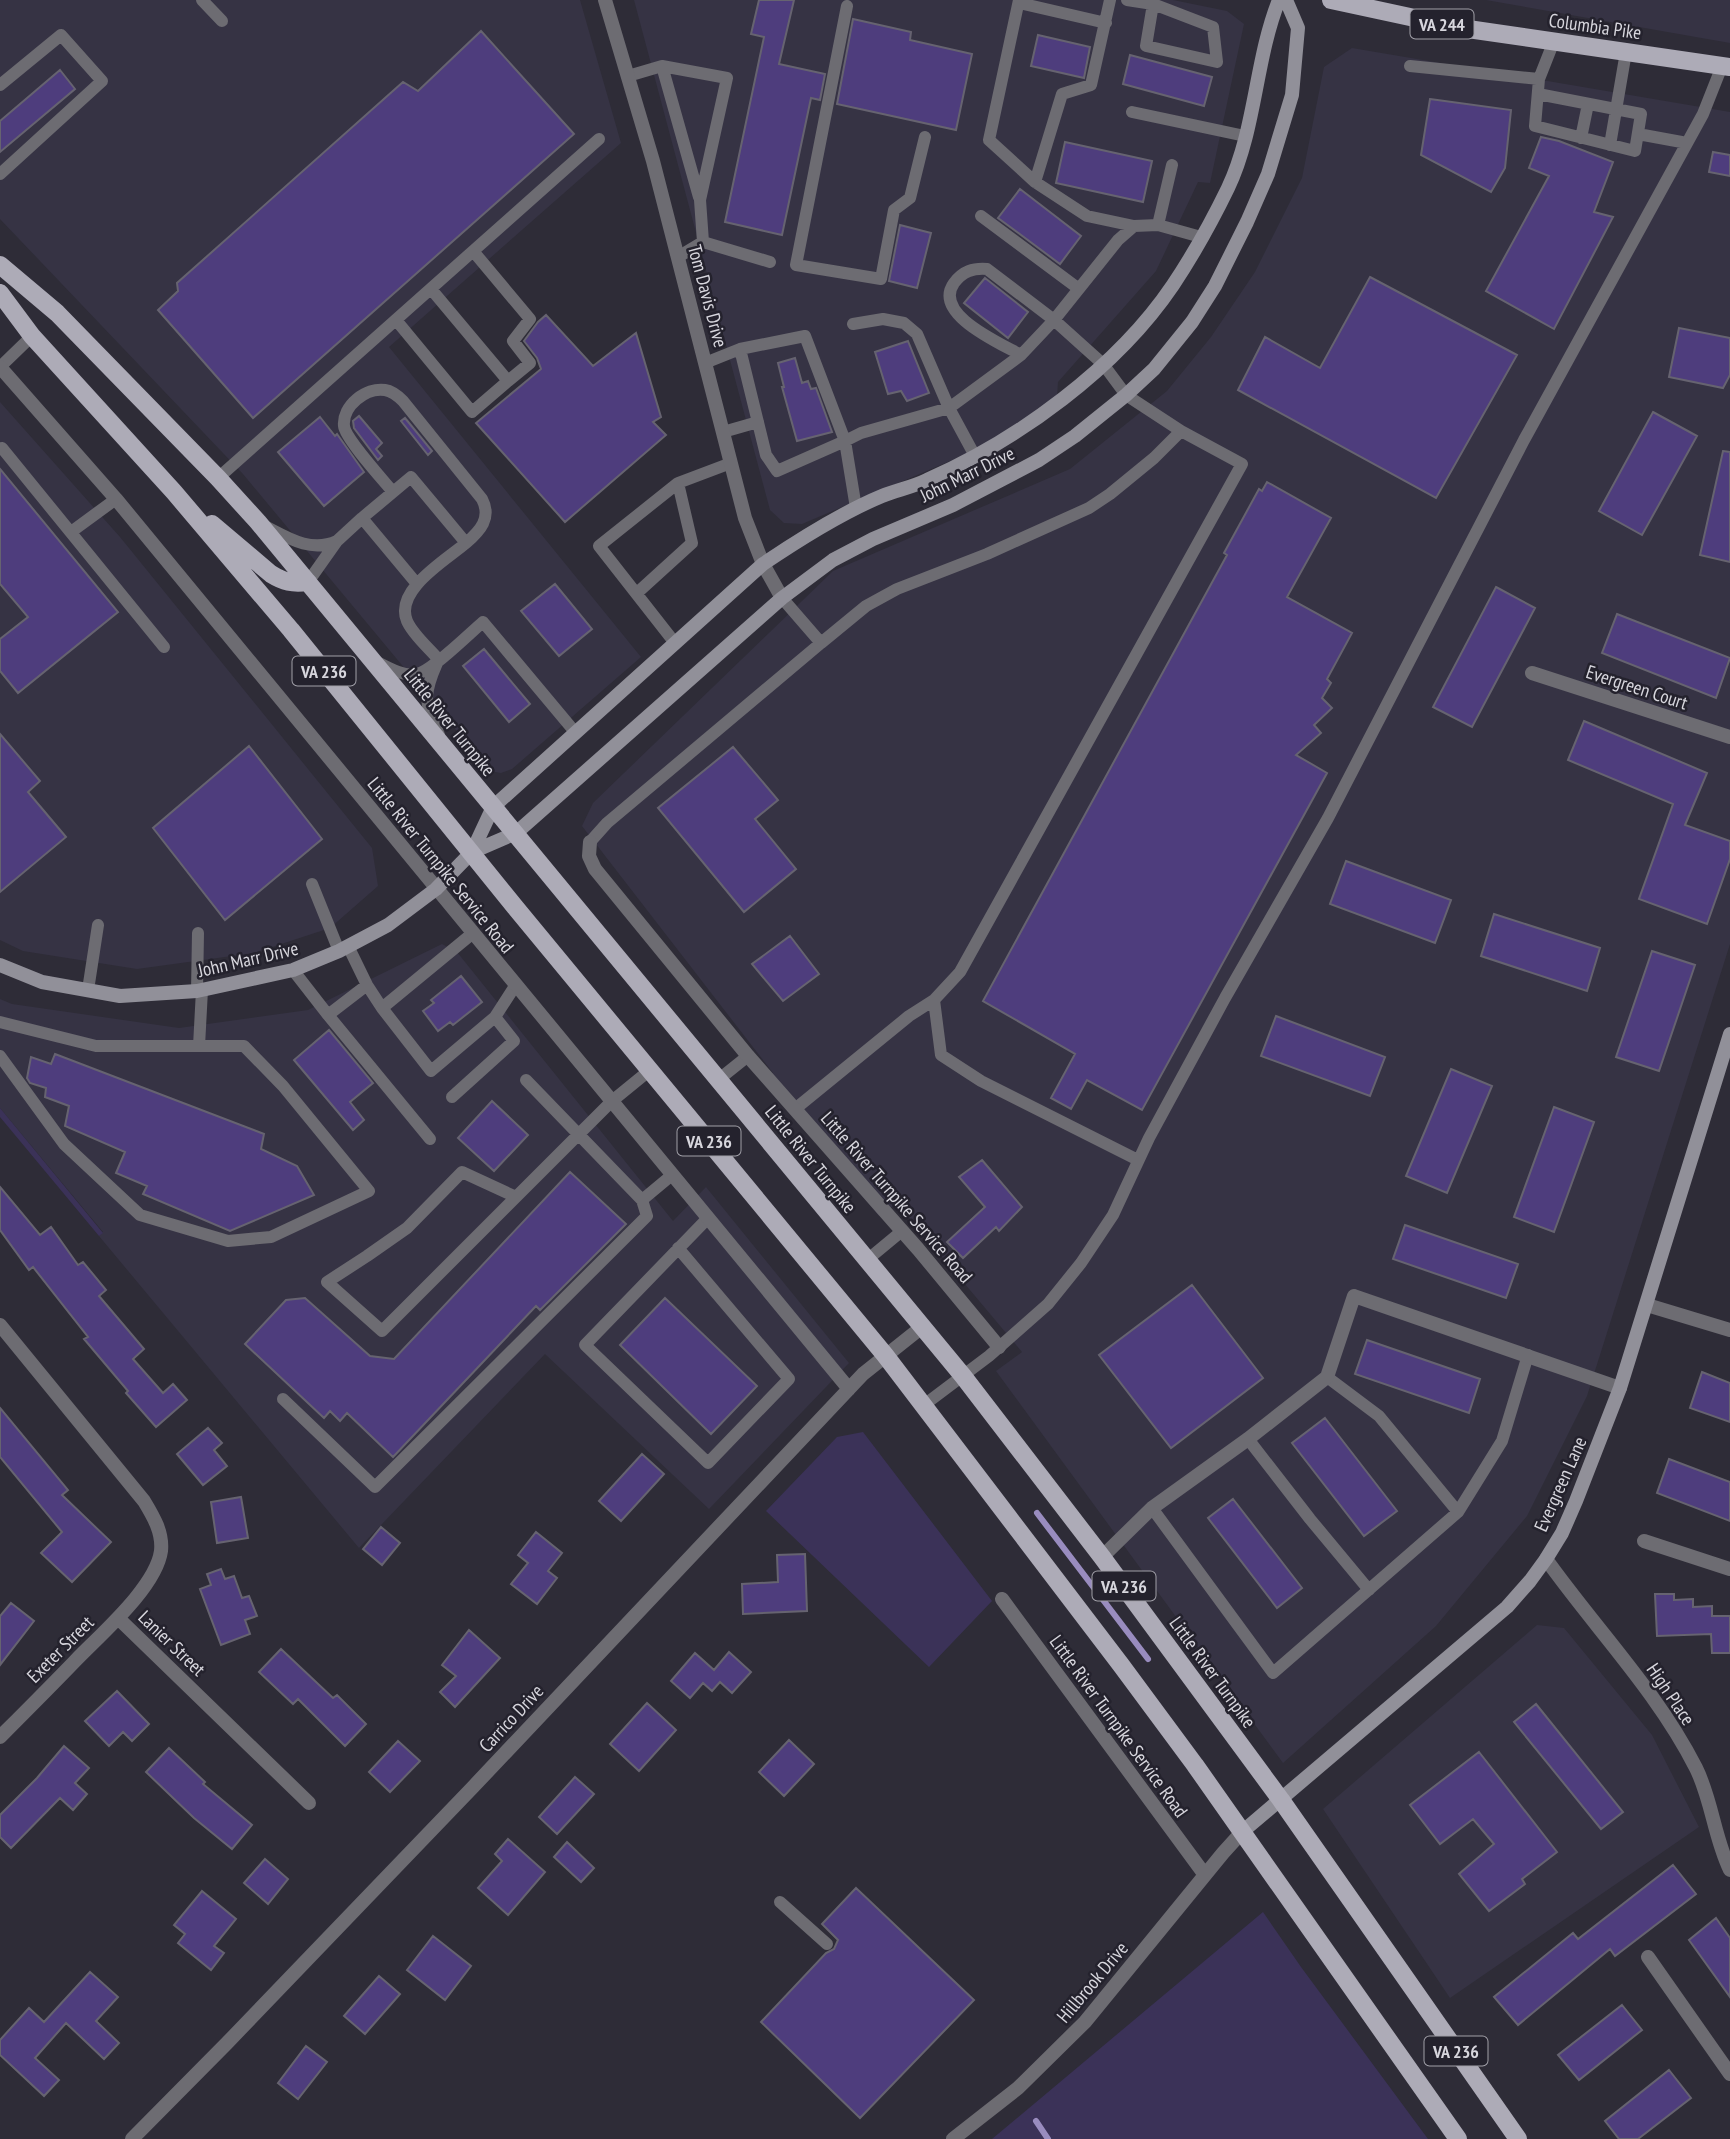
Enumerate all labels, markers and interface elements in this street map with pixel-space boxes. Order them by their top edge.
street label: Columbia Pike [1547,8,1643,44]
road number: VA 244 [1410,9,1474,38]
street label: Tom Davis Drive [683,242,733,350]
street label: John Marr Drive [915,441,1018,508]
road number: VA 236 [292,656,356,686]
street label: Evergreen Court [1583,659,1692,715]
street label: Little River Turnpike [399,663,501,781]
street label: Little River Turnpike Service Road [363,772,519,958]
street label: John Marr Drive [195,936,301,982]
street label: Little River Turnpike [760,1100,862,1218]
street label: Little River Turnpike Service Road [816,1106,978,1288]
road number: VA 236 [678,1126,740,1156]
street label: Evergreen Lane [1528,1433,1592,1535]
road number: VA 236 [1092,1572,1156,1601]
street label: Lanier Street [133,1605,211,1681]
street label: Exeter Street [21,1610,99,1688]
street label: Little River Turnpike [1164,1612,1262,1733]
street label: Little River Turnpike Service Road [1045,1630,1193,1822]
street label: High Place [1642,1658,1701,1730]
street label: Carrico Drive [474,1679,548,1757]
street label: Hillbrook Drive [1051,1936,1133,2027]
road number: VA 236 [1424,2036,1488,2066]

